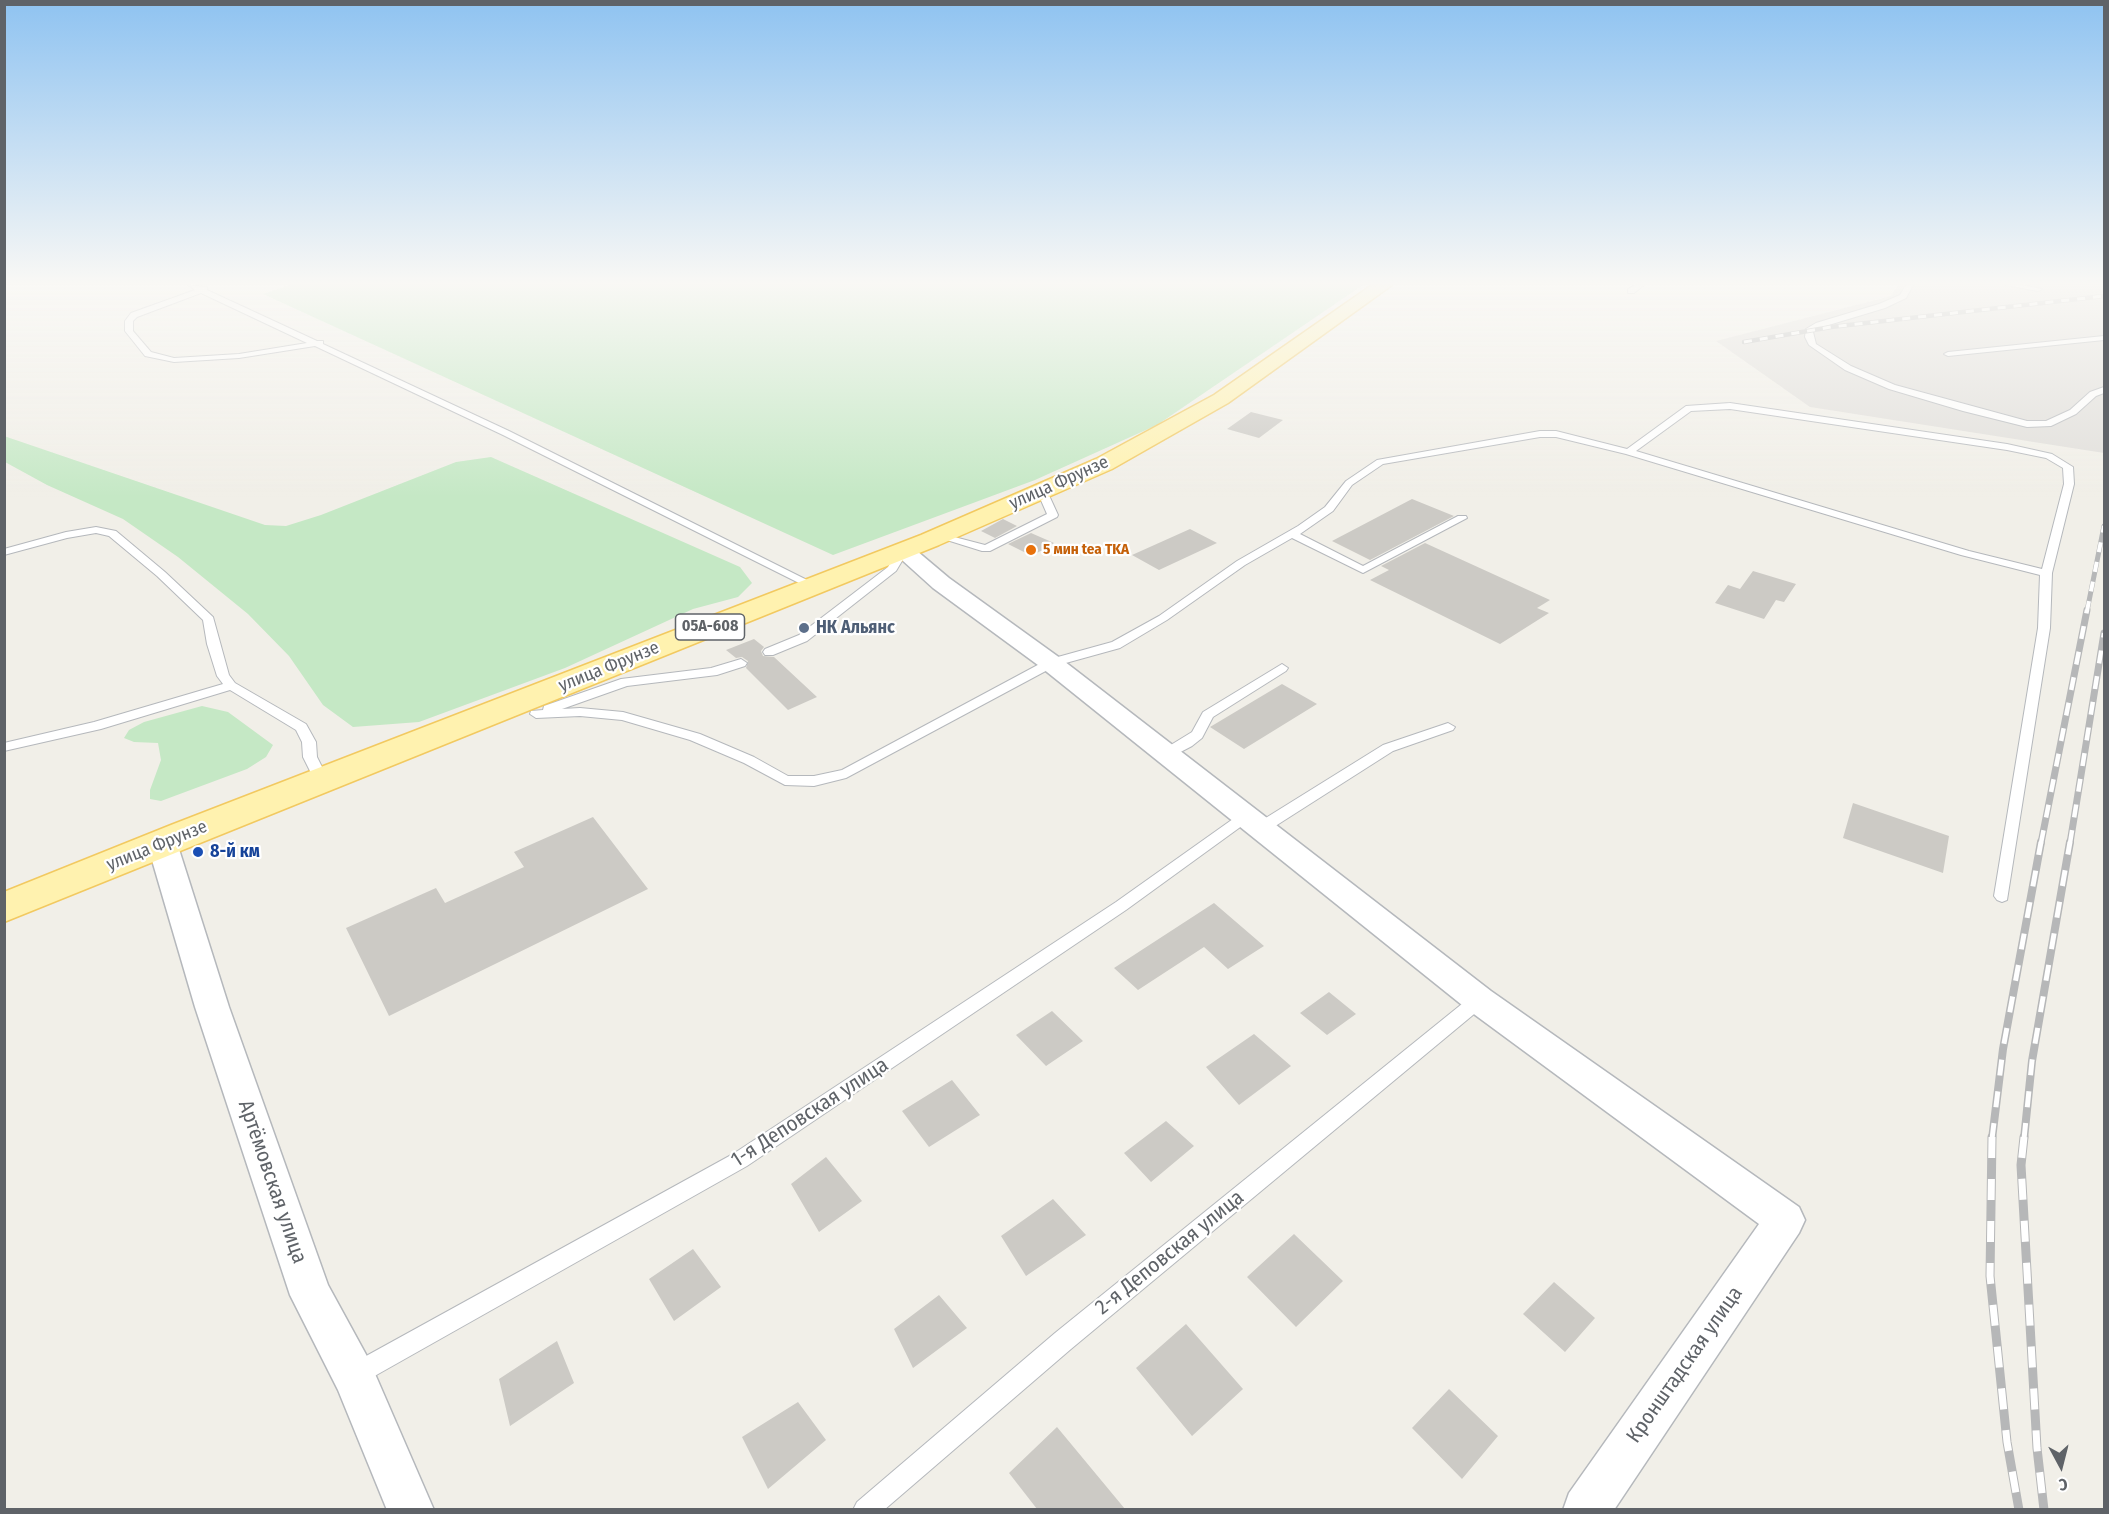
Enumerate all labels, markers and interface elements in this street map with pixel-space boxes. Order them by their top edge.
street label: улица Фрунзе [1006,451,1112,515]
place label: 5 мин tea TKA [1043,541,1129,559]
marker: 5 мин tea TKA [1024,543,1038,557]
road number: 05А-608 [676,614,744,640]
place label: НК Альянс [816,617,895,639]
marker: НК Альянс [797,621,811,635]
street label: улица Фрунзе [556,637,662,697]
street label: улица Фрунзе [104,816,210,876]
place label: 8-й км [210,841,260,863]
marker: 8-й км [191,845,205,859]
street label: 1-я Деповская улица [727,1053,893,1173]
street label: Артёмовская улица [232,1097,312,1267]
street label: 2-я Деповская улица [1091,1185,1249,1321]
street label: Кронштадская улица [1622,1282,1748,1448]
north arrow [2031,1436,2091,1496]
text: С [2058,1474,2069,1494]

